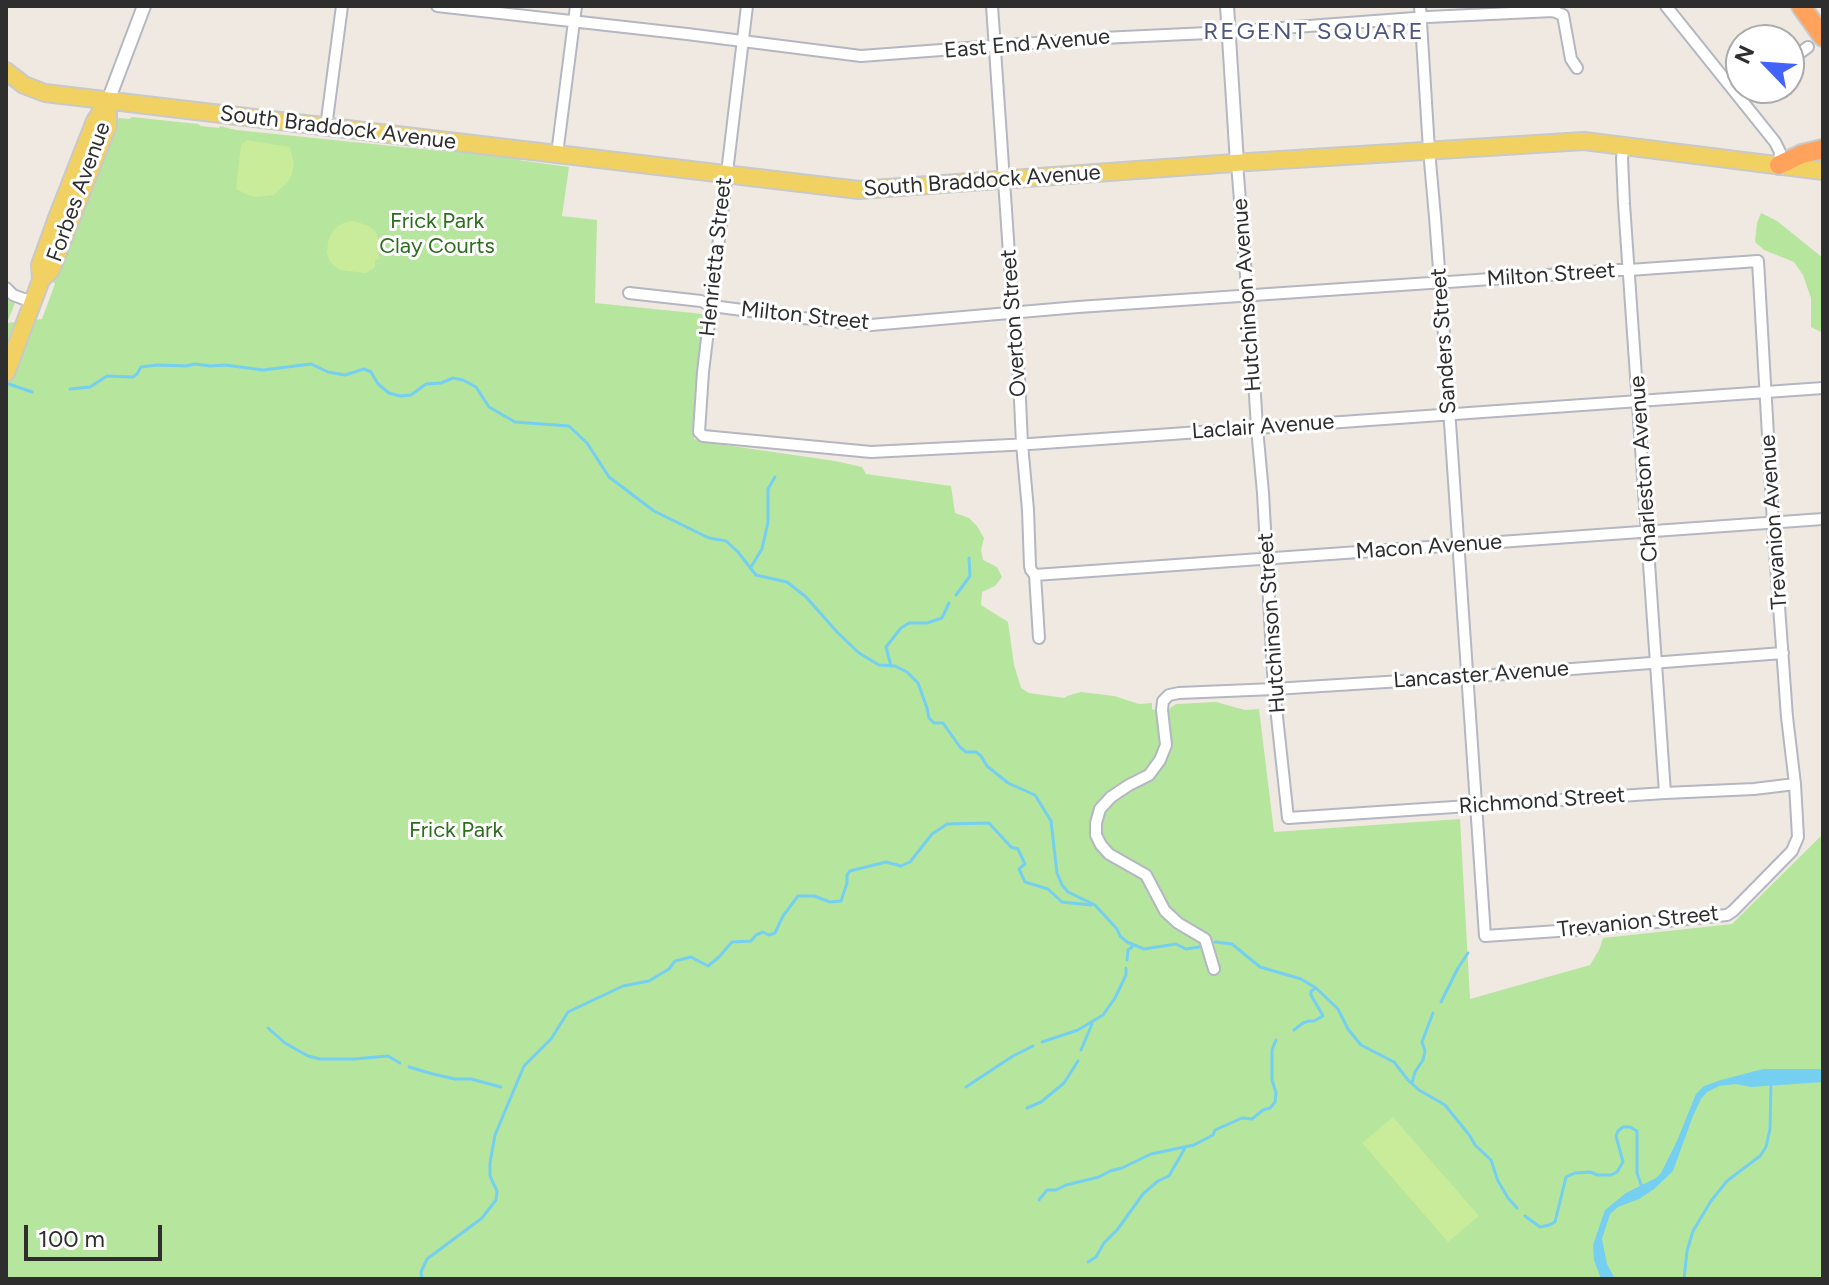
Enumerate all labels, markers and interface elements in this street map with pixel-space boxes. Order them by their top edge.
district label: REGENT SQUARE [1203,18,1425,46]
street label: East End Avenue [943,24,1111,64]
north arrow [1725,24,1805,104]
text: N [1729,41,1760,68]
street label: South Braddock Avenue [218,100,458,156]
street label: Forbes Avenue [41,118,117,266]
street label: South Braddock Avenue [863,160,1101,202]
street label: Henrietta Street [694,176,738,338]
street label: Hutchinson Avenue [1227,197,1267,393]
park label: Frick Park Clay Courts [379,209,495,260]
street label: Overton Street [996,248,1032,398]
street label: Milton Street [1486,257,1616,293]
street label: Sanders Street [1426,267,1462,415]
street label: Milton Street [740,296,870,336]
street label: Charleston Avenue [1624,375,1664,563]
street label: Laclair Avenue [1191,409,1335,445]
street label: Trevanion Avenue [1755,434,1793,610]
street label: Macon Avenue [1355,529,1503,565]
street label: Hutchinson Street [1253,532,1291,714]
street label: Lancaster Avenue [1392,656,1570,694]
street label: Richmond Street [1458,782,1626,820]
park label: Frick Park [409,818,503,844]
street label: Trevanion Street [1556,900,1720,944]
scale bar [28,1209,166,1259]
text: 100 m [38,1224,105,1253]

